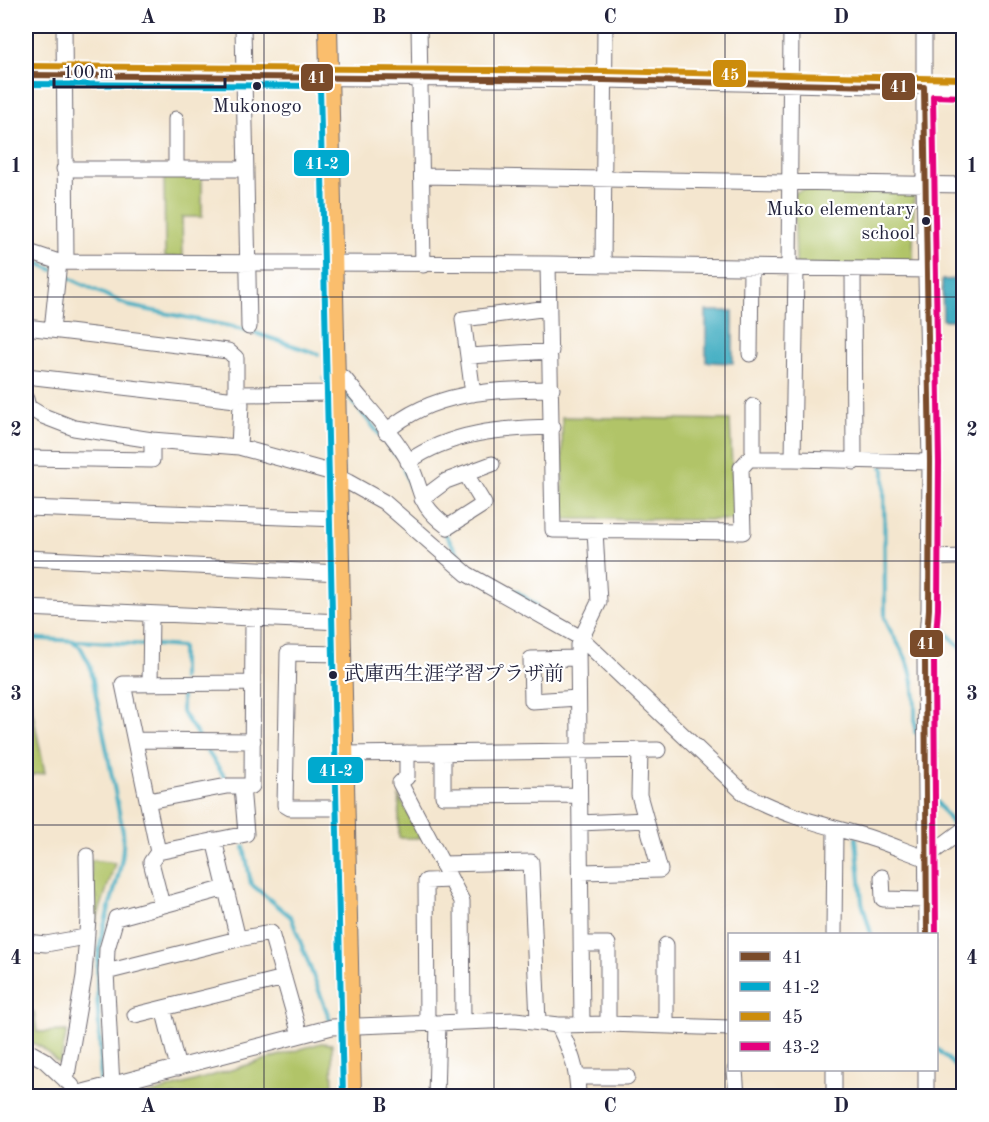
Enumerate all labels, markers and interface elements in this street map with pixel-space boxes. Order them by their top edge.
text: A [140,8,156,28]
text: B [372,8,386,28]
text: C [603,8,617,28]
text: D [833,8,849,28]
scale bar [54,51,225,89]
line badge: 45 [712,59,747,88]
line badge: 41 [300,63,334,92]
text: 100 m [63,64,114,82]
text: 45 [721,68,739,84]
text: 41 [308,71,326,87]
line badge: 41 [881,72,916,101]
marker: Mukonogo [251,80,263,92]
text: 41 [890,80,908,96]
place label: Mukonogo [212,97,302,117]
line badge: 41-2 [293,149,350,177]
text: 1 [10,157,22,177]
text: 41-2 [305,157,339,173]
text: 1 [966,157,978,177]
place label: Muko elementary school [766,200,915,244]
marker: Muko elementary school [920,215,932,227]
text: 2 [10,421,22,441]
text: 2 [966,421,978,441]
line badge: 41 [909,629,944,658]
text: 41 [917,637,935,653]
place label: 武庫西生涯学習プラザ前 [344,663,564,685]
marker: 武庫西生涯学習プラザ前 [327,669,339,681]
text: 3 [10,685,22,705]
text: 3 [966,685,978,705]
line badge: 41-2 [307,756,364,784]
text: 41-2 [319,764,353,780]
legend [728,933,938,1071]
text: 4 [10,949,22,969]
text: 41 [782,949,803,967]
text: 4 [966,949,978,969]
text: 41-2 [782,979,820,997]
text: 45 [782,1009,803,1027]
text: 43-2 [782,1039,820,1057]
text: A [140,1097,156,1117]
text: B [372,1097,386,1117]
text: C [603,1097,617,1117]
text: D [833,1097,849,1117]

